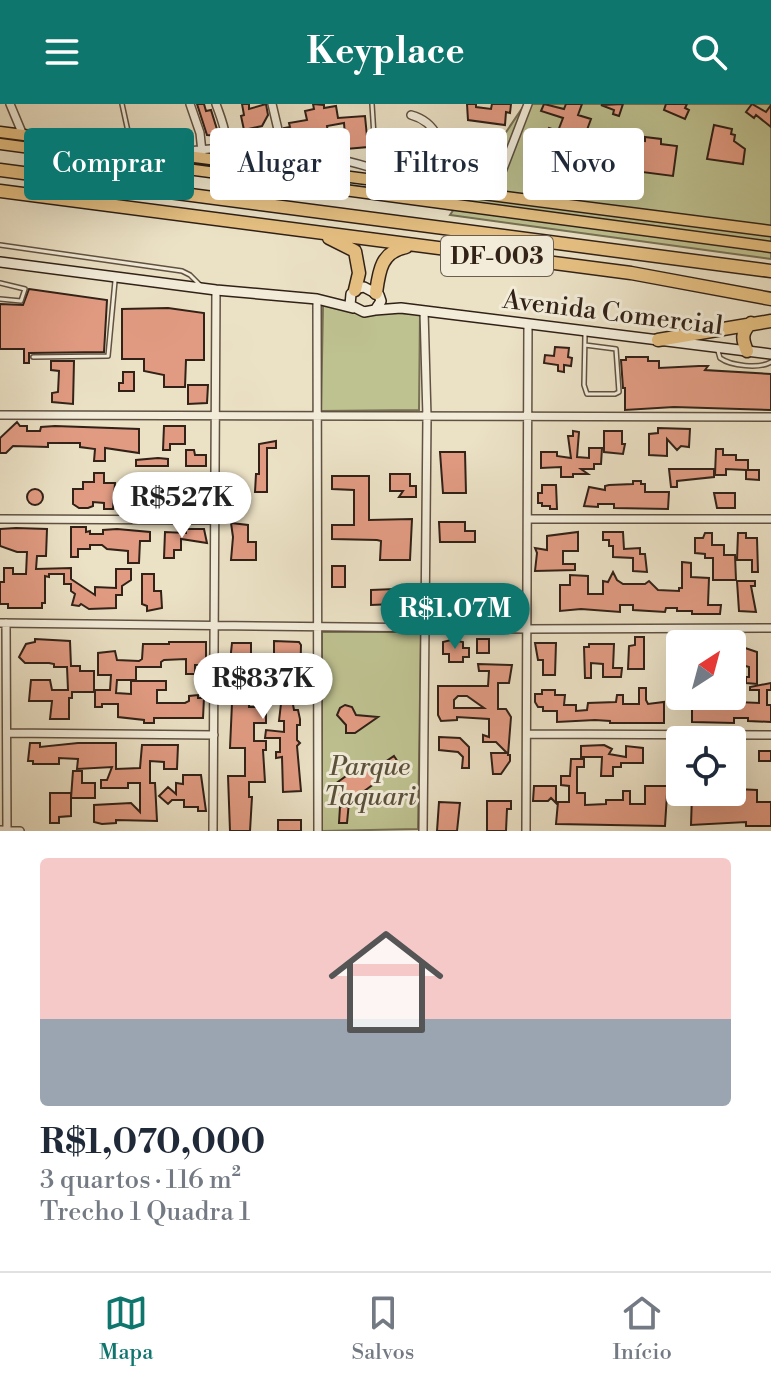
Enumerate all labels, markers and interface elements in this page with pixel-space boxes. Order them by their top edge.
icon: menu [40,30,84,74]
text: Keyplace [306,30,465,75]
icon: search [687,30,731,74]
chip: Comprar [24,128,194,200]
chip: Alugar [210,128,350,200]
chip: Filtros [366,128,507,200]
chip: Novo [523,128,644,200]
road number: DF-003 [441,236,553,276]
street label: Avenida Comercial [500,283,725,342]
pin: R$527K [117,472,247,540]
text: R$527K [130,482,234,514]
pin: R$1.07M [381,583,529,651]
text: R$1.07M [399,593,511,625]
north arrow [666,630,746,710]
map controls [666,630,746,806]
pin: R$837K [198,653,328,721]
text: R$837K [212,663,314,695]
button: locate [666,726,746,806]
park label: Parque Taquari [324,751,417,813]
icon: home [314,910,458,1054]
text: R$1,070,000 [40,1122,265,1164]
text: 3 quartos · 116 m² [40,1164,241,1196]
text: Trecho 1 Quadra 1 [40,1196,250,1228]
tab: Mapa [99,1291,153,1366]
tab: Salvos [352,1291,414,1366]
tab: Início [612,1291,672,1366]

